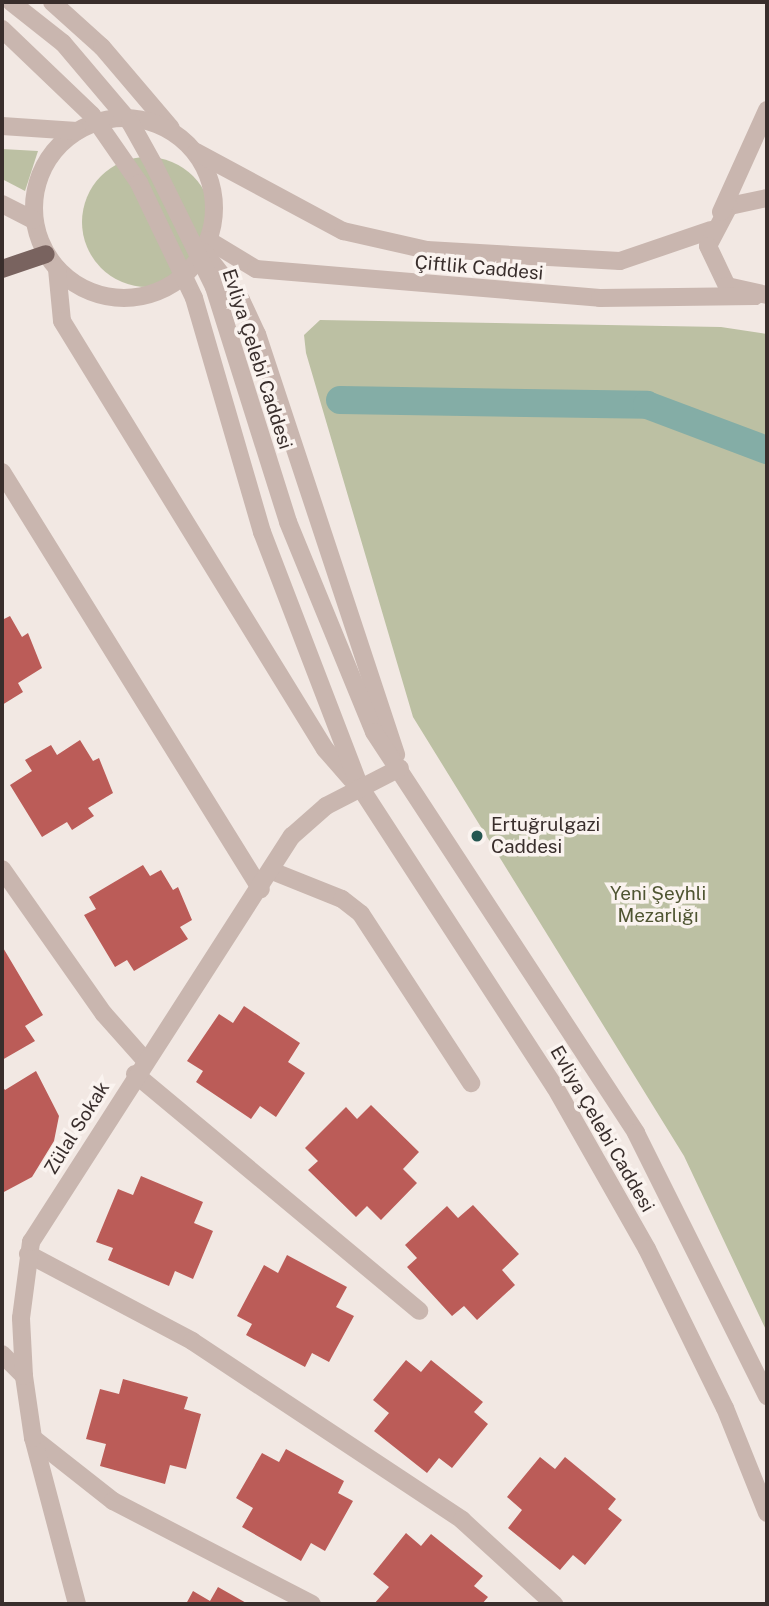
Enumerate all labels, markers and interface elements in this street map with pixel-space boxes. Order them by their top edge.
street label: Çiftlik Caddesi [414,251,544,285]
street label: Evliya Çelebi Caddesi [217,266,297,452]
place label: Ertuğrulgazi Caddesi [491,814,600,858]
marker: Ertuğrulgazi Caddesi [469,828,485,844]
park label: Yeni Şeyhli Mezarlığı [610,883,706,927]
street label: Evliya Çelebi Caddesi [545,1042,659,1216]
street label: Zülal Sokak [40,1078,114,1178]

